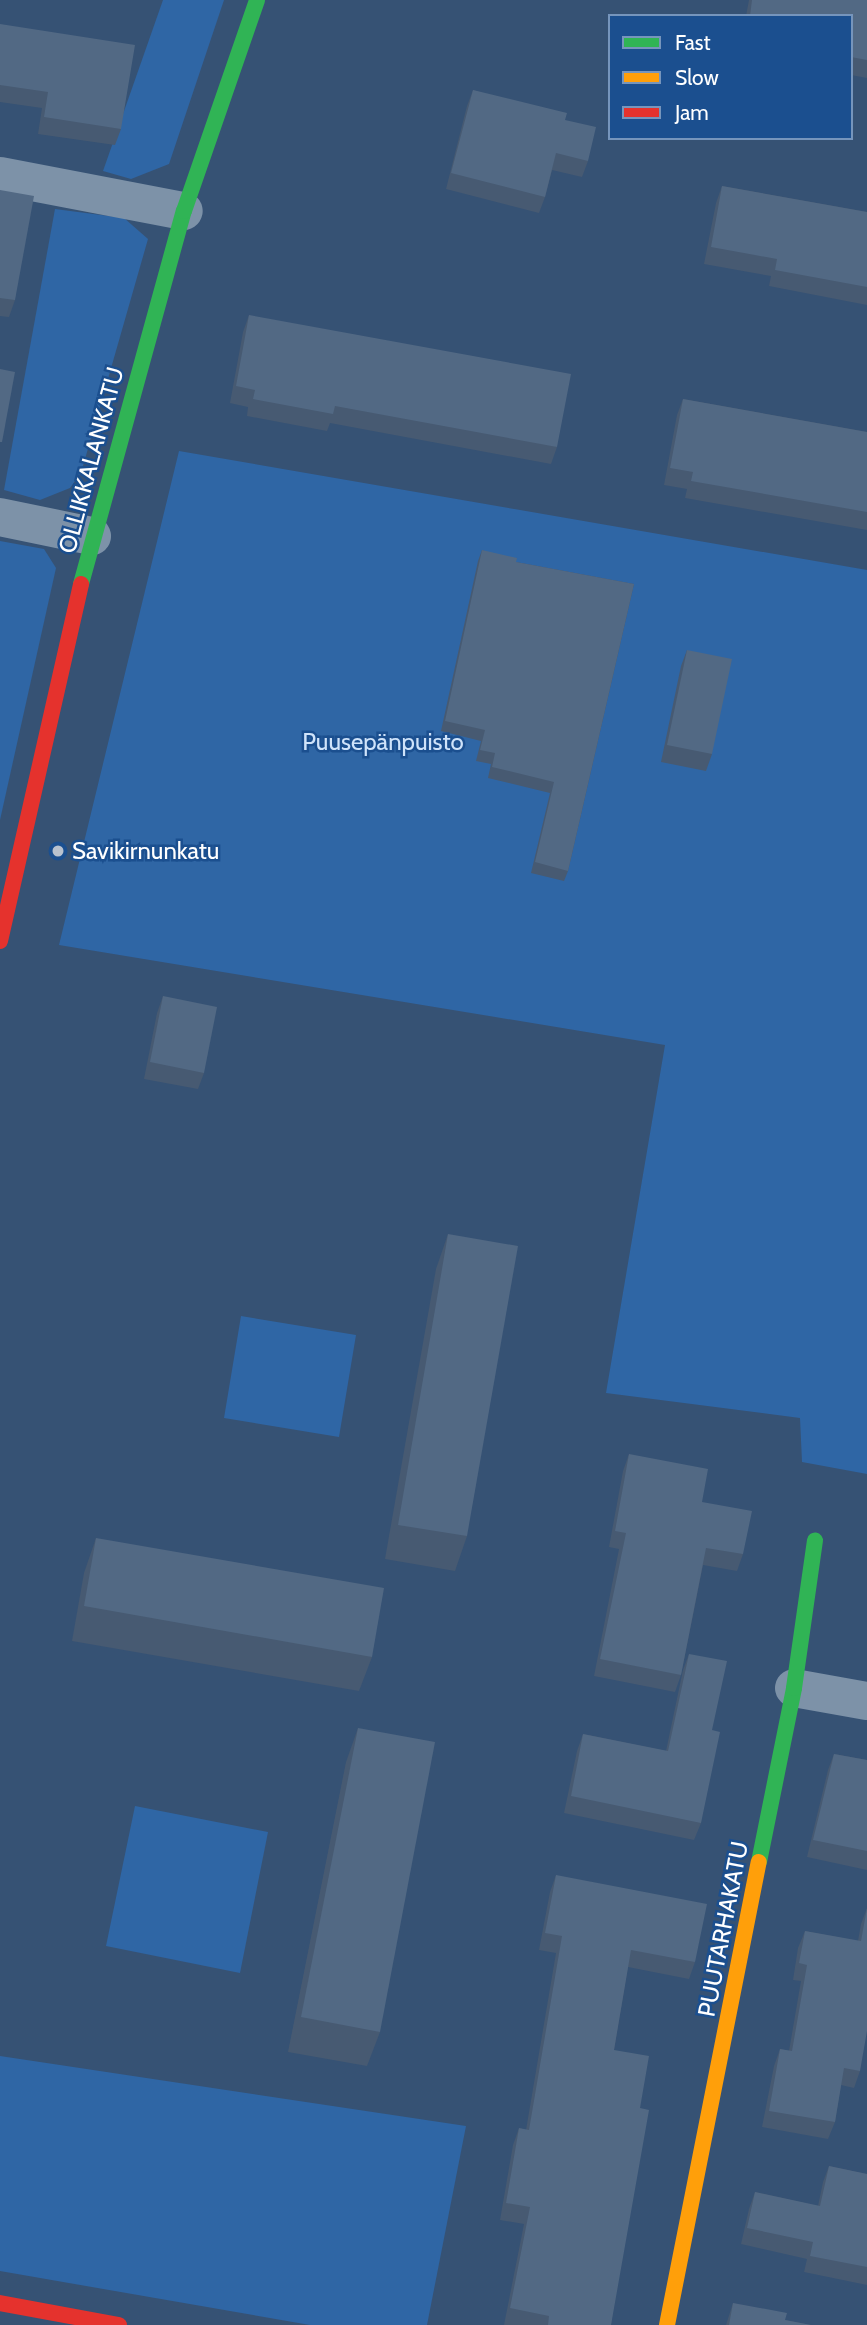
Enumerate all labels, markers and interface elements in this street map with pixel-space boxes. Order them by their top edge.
legend [608,14,853,140]
text: Fast [675,30,711,55]
text: Slow [675,65,719,90]
text: Jam [675,100,709,125]
street label: OLLIKKALANKATU [52,364,130,556]
park label: Puusepänpuisto [302,728,464,756]
place label: Savikirnunkatu [72,837,219,865]
marker: Savikirnunkatu [50,843,66,859]
street label: PUUTARHAKATU [692,1839,754,2019]

